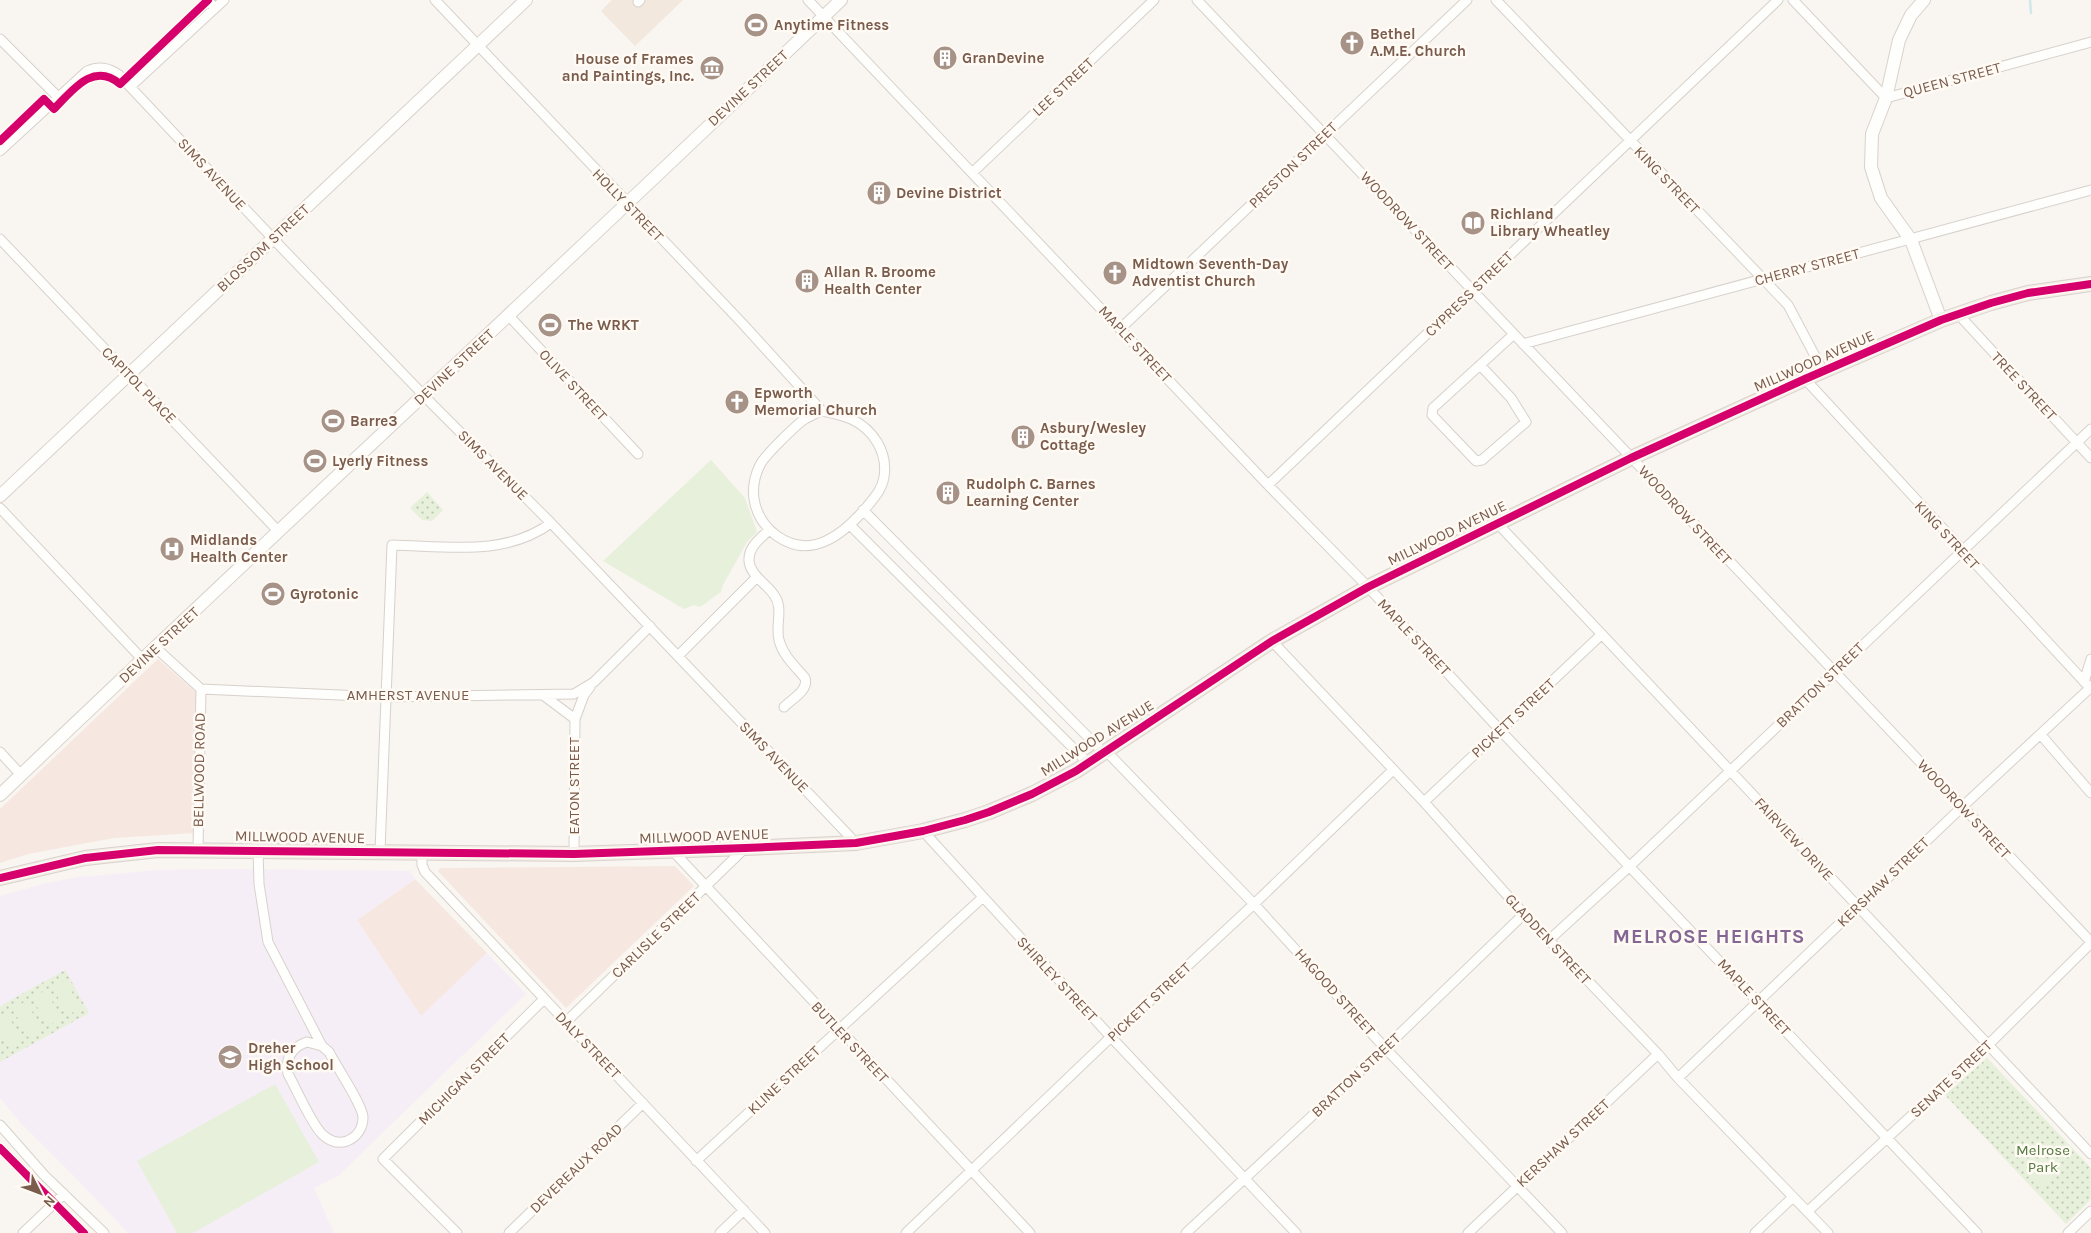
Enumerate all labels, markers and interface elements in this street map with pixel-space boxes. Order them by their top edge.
sports icon: Anytime Fitness [743,12,769,38]
place label: Anytime Fitness [774,16,889,34]
place label: Bethel A.M.E. Church [1370,25,1466,60]
church icon: Bethel A.M.E. Church [1339,30,1365,56]
building icon: GranDevine [932,45,958,71]
street label: DEVINE STREET [704,46,792,130]
place label: GranDevine [962,49,1044,67]
place label: House of Frames and Paintings, Inc. [562,50,694,85]
street label: LEE STREET [1028,54,1098,120]
museum icon: House of Frames and Paintings, Inc. [699,55,725,81]
street label: QUEEN STREET [1901,58,2003,102]
street label: PRESTON STREET [1245,118,1341,212]
street label: SIMS AVENUE [174,134,250,214]
street label: KING STREET [1630,142,1704,218]
street label: HOLLY STREET [589,165,668,246]
street label: WOODROW STREET [1357,168,1458,275]
building icon: Devine District [866,180,892,206]
place label: Devine District [896,184,1002,202]
street label: BLOSSOM STREET [213,200,313,296]
place label: Richland Library Wheatley [1490,205,1610,240]
library icon: Richland Library Wheatley [1460,210,1486,236]
street label: CHERRY STREET [1753,244,1862,290]
street label: CYPRESS STREET [1421,247,1517,340]
place label: Midtown Seventh-Day Adventist Church [1132,255,1289,290]
church icon: Midtown Seventh-Day Adventist Church [1102,260,1128,286]
place label: Allan R. Broome Health Center [824,263,936,298]
building icon: Allan R. Broome Health Center [794,268,820,294]
street label: MAPLE STREET [1095,302,1176,387]
sports icon: The WRKT [537,312,563,338]
place label: The WRKT [568,316,639,334]
street label: DEVINE STREET [410,325,498,409]
street label: MILLWOOD AVENUE [1751,326,1877,396]
street label: CAPITOL PLACE [98,343,180,427]
street label: OLIVE STREET [535,345,611,425]
street label: TREE STREET [1988,348,2061,424]
place label: Epworth Memorial Church [754,384,877,419]
church icon: Epworth Memorial Church [724,389,750,415]
sports icon: Barre3 [320,408,346,434]
place label: Barre3 [350,412,398,430]
place label: Asbury/Wesley Cottage [1040,419,1146,454]
building icon: Asbury/Wesley Cottage [1010,424,1036,450]
street label: SIMS AVENUE [454,426,532,504]
sports icon: Lyerly Fitness [302,448,328,474]
place label: Lyerly Fitness [332,452,428,470]
street label: WOODROW STREET [1635,462,1736,569]
place label: Rudolph C. Barnes Learning Center [966,475,1096,510]
building icon: Rudolph C. Barnes Learning Center [935,480,961,506]
street label: MILLWOOD AVENUE [1385,496,1509,570]
street label: KING STREET [1911,497,1984,573]
place label: Midlands Health Center [190,531,288,566]
hospital icon: Midlands Health Center [159,536,185,562]
sports icon: Gyrotonic [260,581,286,607]
place label: Gyrotonic [290,585,359,603]
street label: MAPLE STREET [1374,595,1455,680]
street label: DEVINE STREET [115,603,203,687]
street label: BRATTON STREET [1772,638,1868,731]
street label: PICKETT STREET [1467,674,1559,761]
street label: AMHERST AVENUE [347,686,469,704]
street label: MILLWOOD AVENUE [1037,696,1157,780]
street label: BELLWOOD ROAD [189,712,209,828]
street label: SIMS AVENUE [736,718,812,796]
street label: EATON STREET [565,737,583,835]
street label: WOODROW STREET [1914,756,2015,863]
street label: FAIRVIEW DRIVE [1751,794,1837,884]
street label: MILLWOOD AVENUE [639,825,769,847]
street label: MILLWOOD AVENUE [235,827,365,847]
street label: KERSHAW STREET [1833,833,1933,931]
street label: CARLISLE STREET [608,888,704,982]
street label: GLADDEN STREET [1501,890,1595,988]
district label: MELROSE HEIGHTS [1612,925,1806,948]
street label: SHIRLEY STREET [1013,933,1101,1026]
street label: HAGOOD STREET [1291,945,1379,1040]
street label: MAPLE STREET [1714,955,1795,1040]
street label: PICKETT STREET [1103,958,1195,1045]
street label: BUTLER STREET [808,997,893,1087]
street label: DALY STREET [552,1008,625,1083]
street label: MICHIGAN STREET [414,1029,514,1129]
street label: BRATTON STREET [1308,1029,1405,1121]
street label: SENATE STREET [1906,1036,1996,1122]
place label: Dreher High School [248,1039,334,1074]
street label: KLINE STREET [744,1041,824,1118]
school or university icon: Dreher High School [217,1044,243,1070]
street label: KERSHAW STREET [1513,1095,1614,1191]
street label: DEVEREAUX ROAD [526,1119,626,1217]
park label: Melrose Park [2016,1141,2070,1176]
north arrow [15,1168,65,1218]
text: N [40,1192,59,1211]

